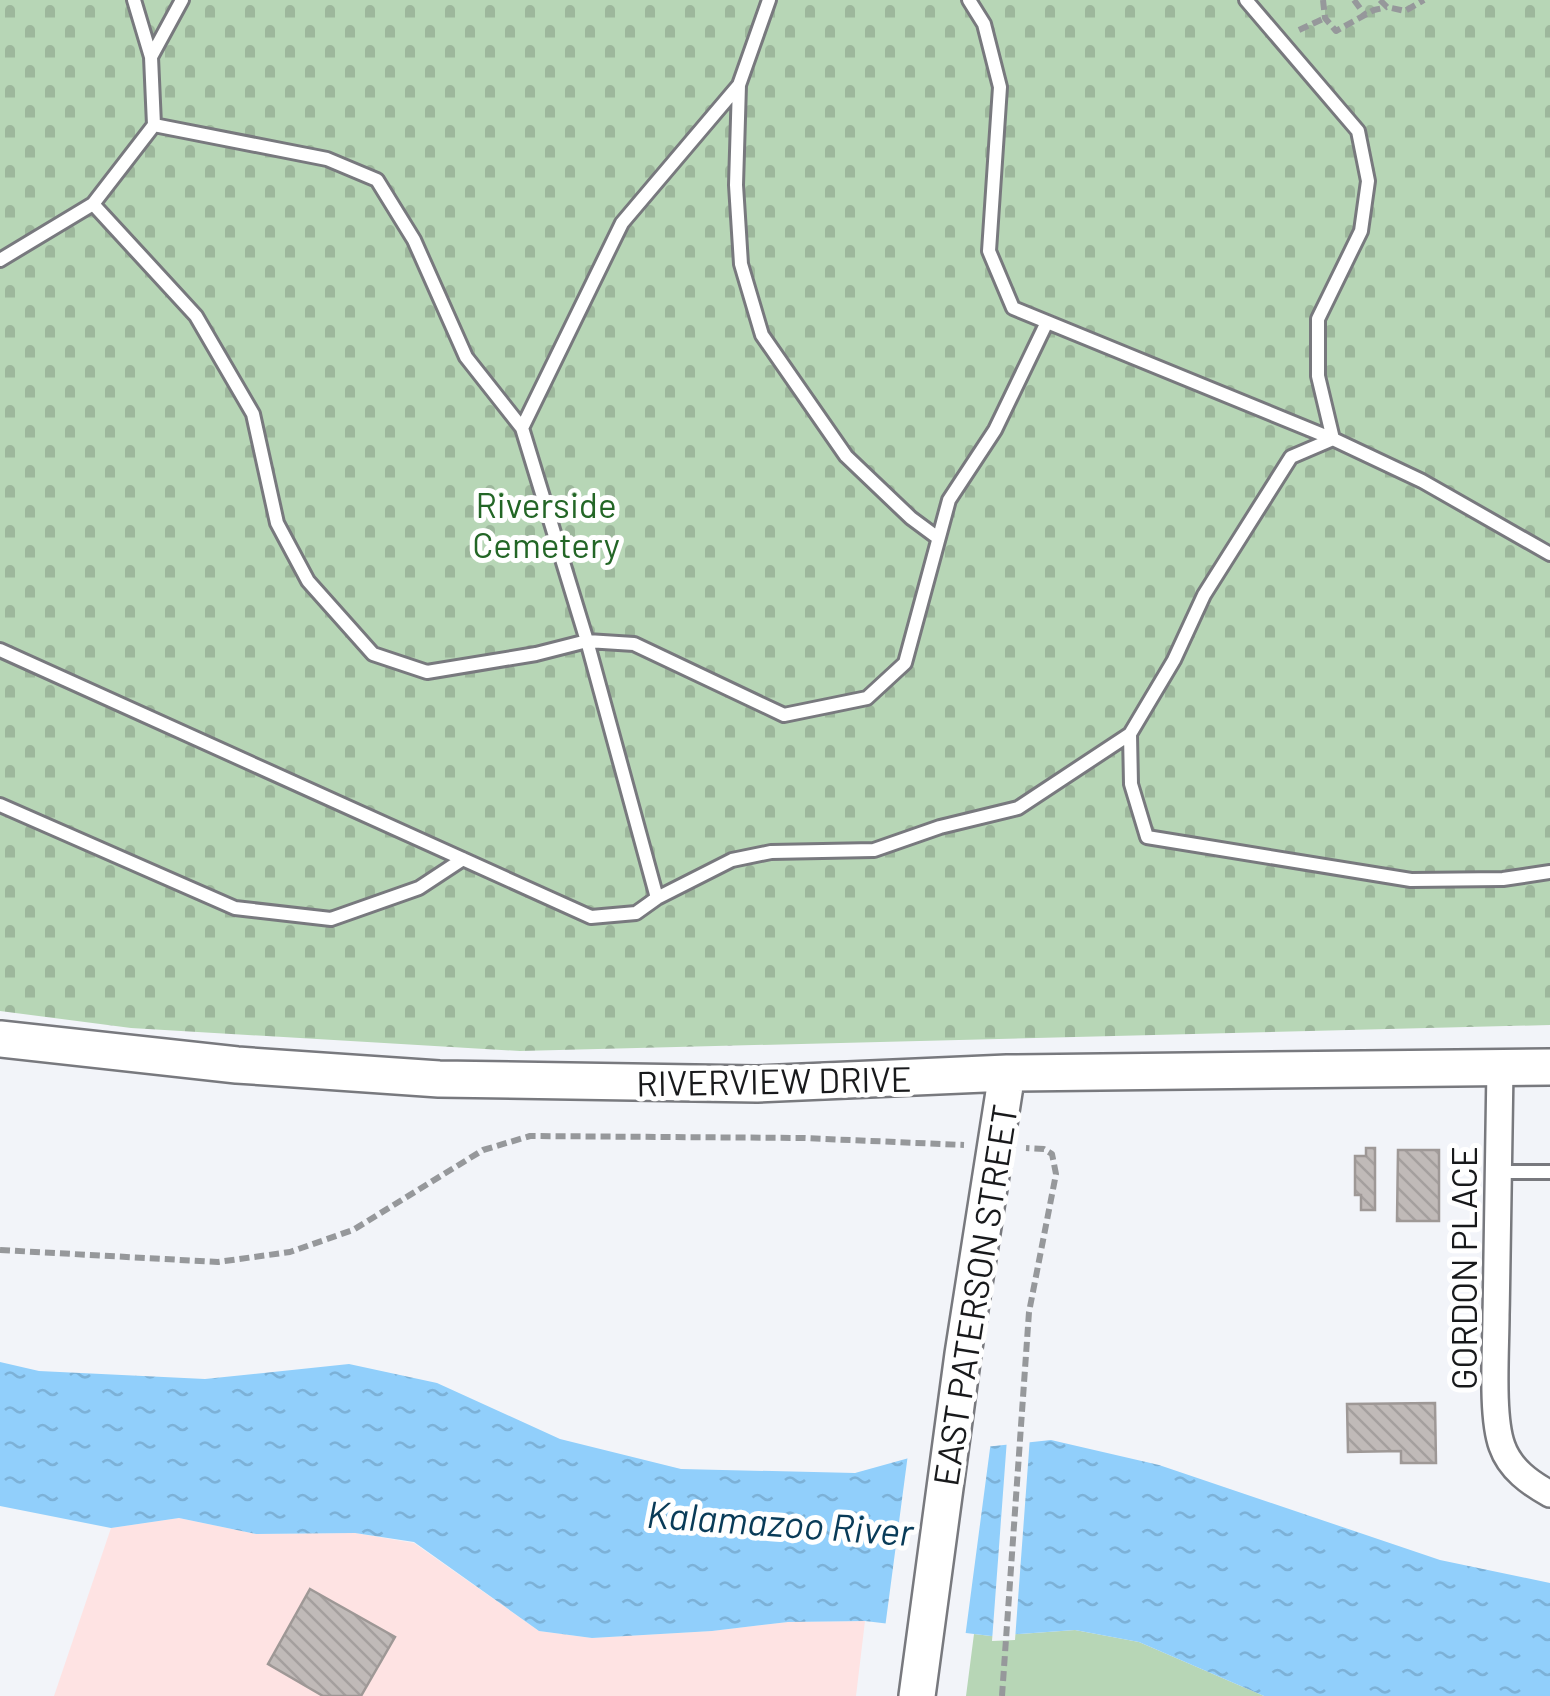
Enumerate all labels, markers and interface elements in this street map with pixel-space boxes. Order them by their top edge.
park label: Riverside Cemetery [472,483,620,565]
street label: RIVERVIEW DRIVE [636,1057,912,1103]
street label: EAST PATERSON STREET [923,1101,1025,1489]
street label: GORDON PLACE [1442,1146,1484,1390]
water label: Kalamazoo River [645,1490,916,1554]

